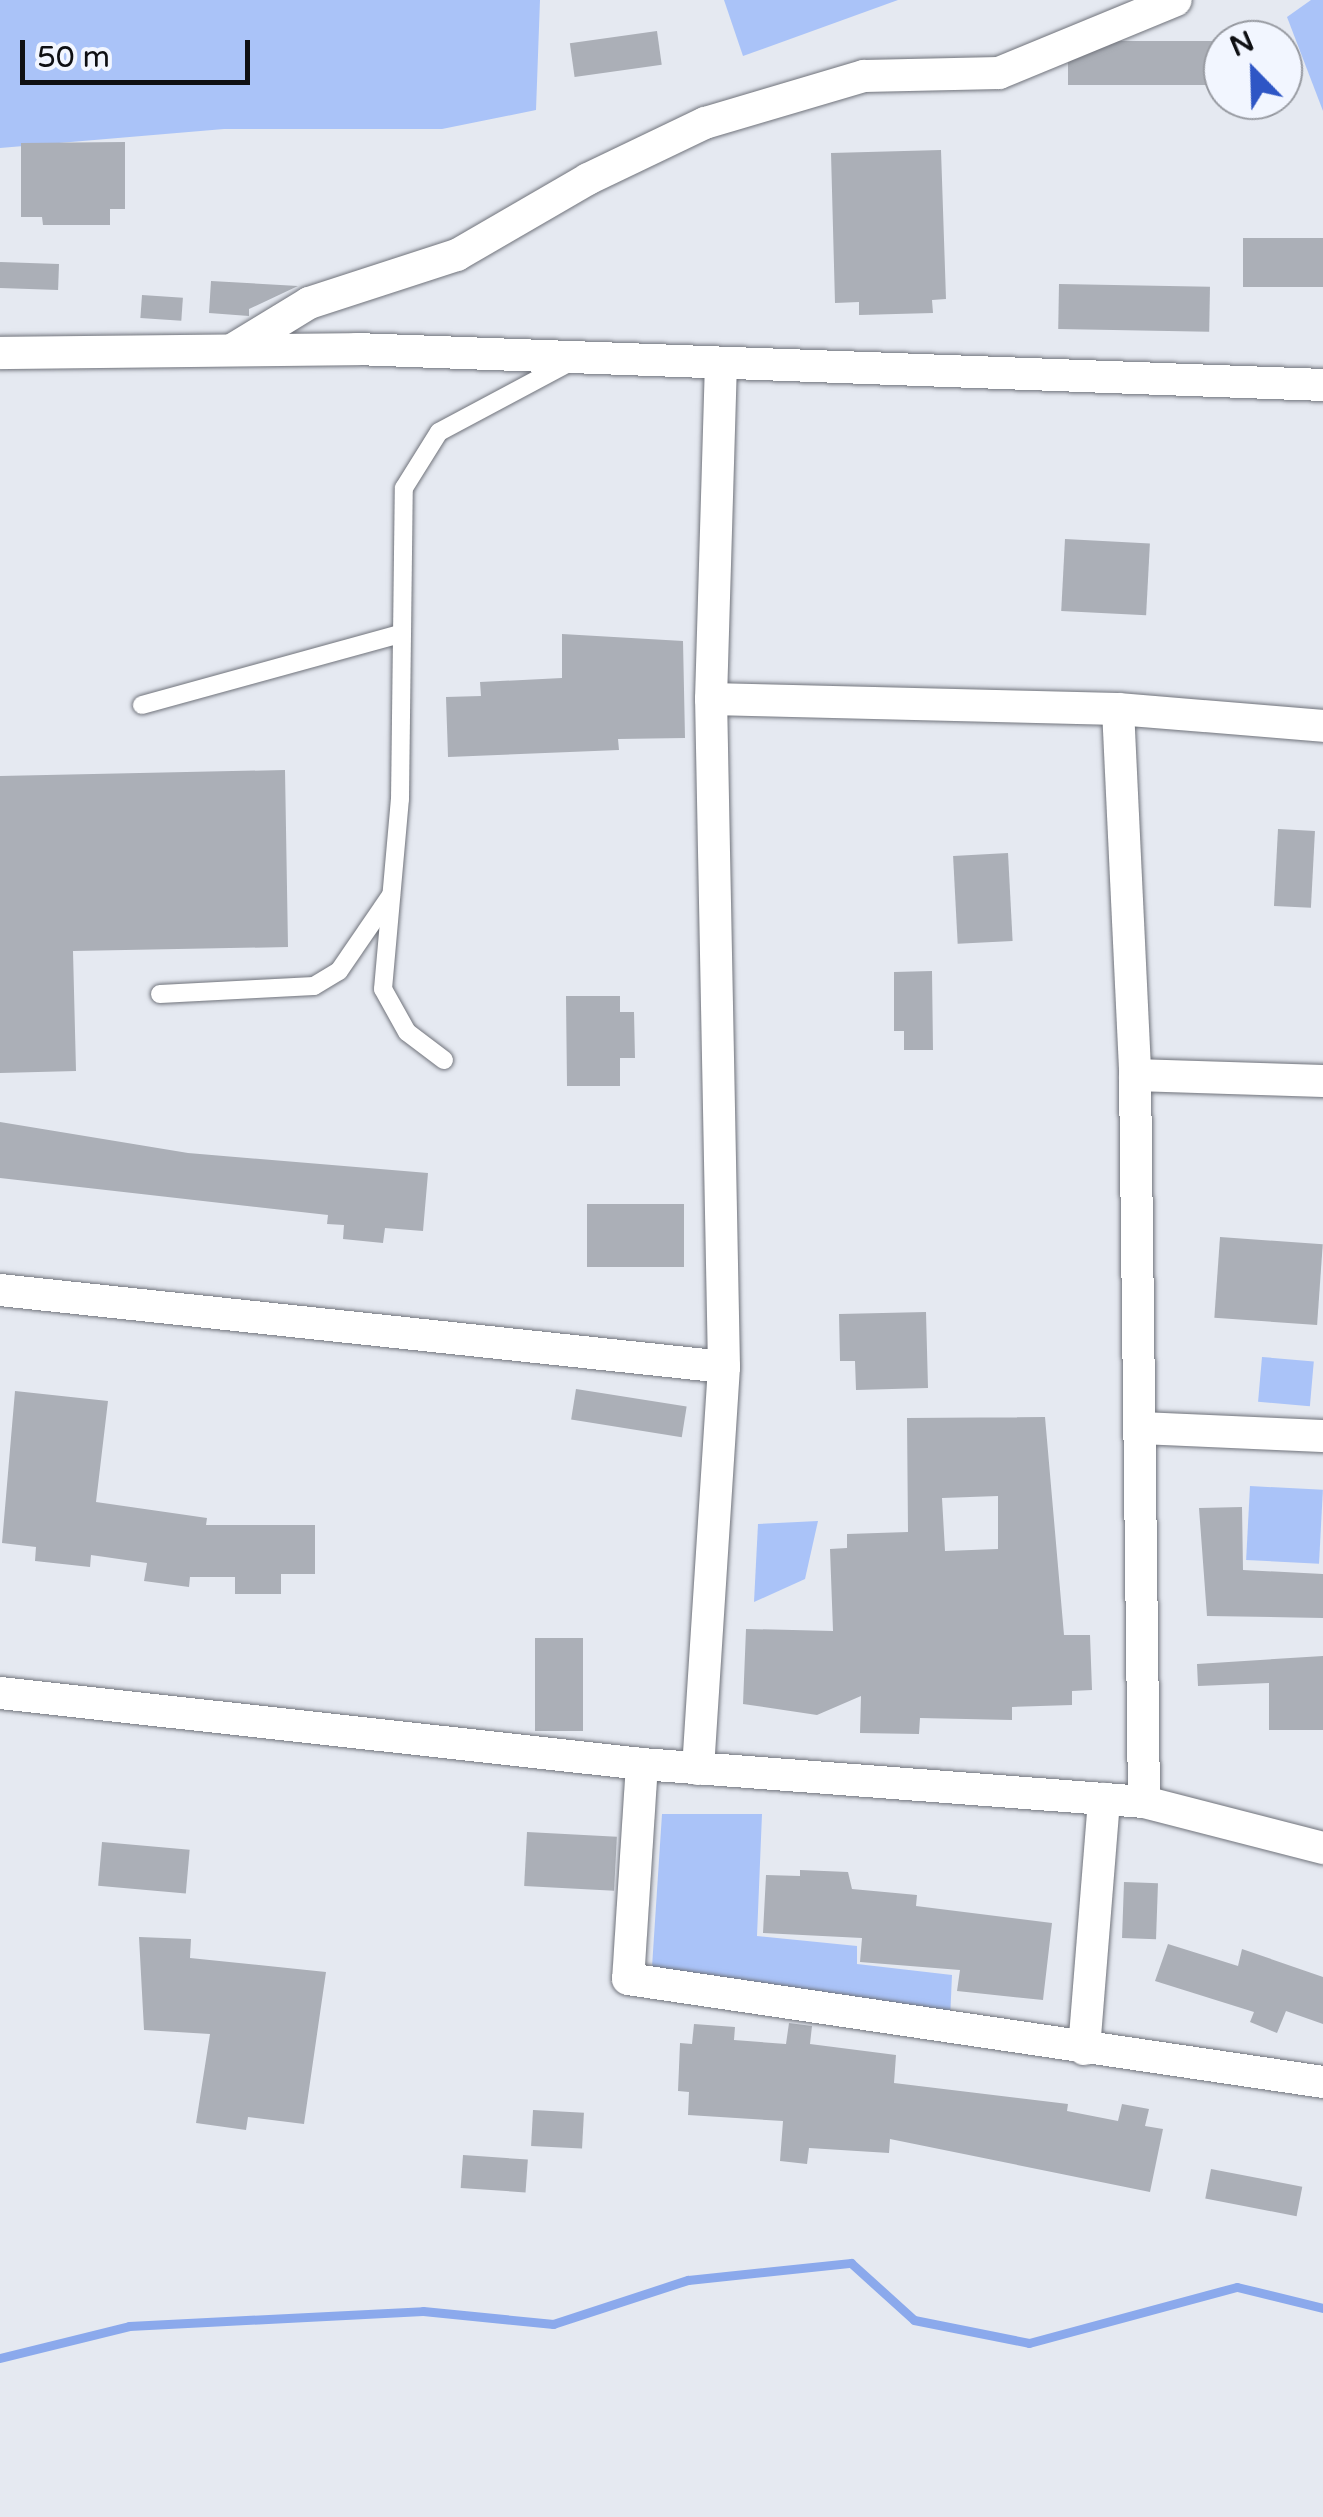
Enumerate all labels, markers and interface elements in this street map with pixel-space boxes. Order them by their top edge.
scale bar [25,20,255,82]
north arrow [1203,20,1303,120]
text: N [1225,24,1259,64]
text: 50 m [37,39,110,76]

